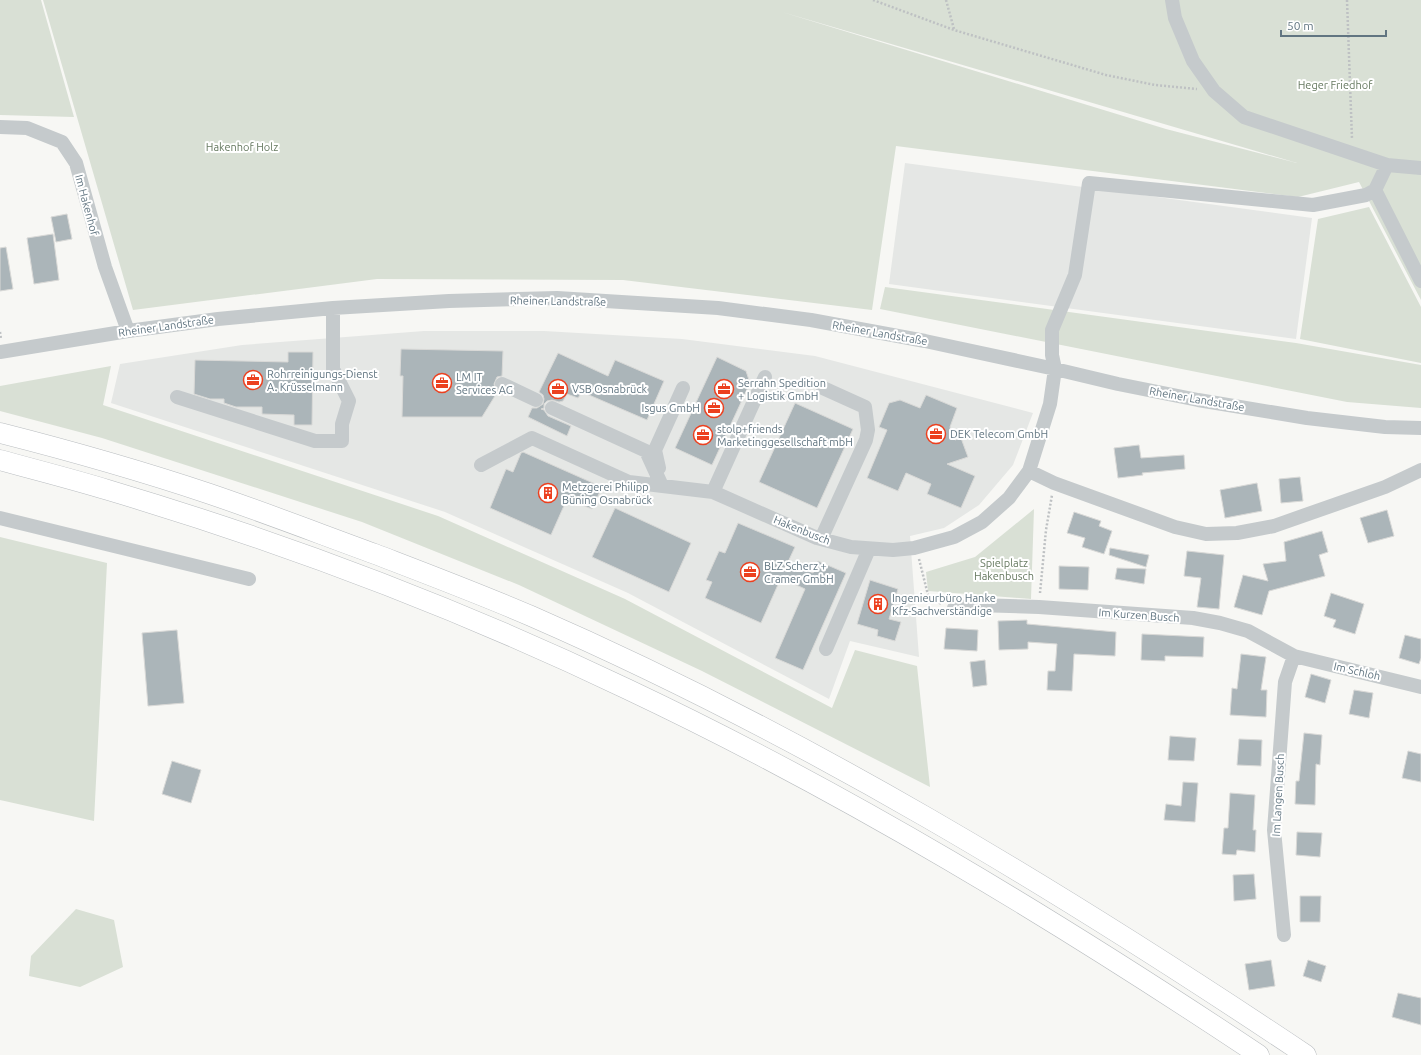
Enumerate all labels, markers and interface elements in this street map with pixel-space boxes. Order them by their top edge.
scale bar [1281,12,1386,38]
text: 50 m [1287,19,1314,32]
park label: Heger Friedhof [1298,79,1373,91]
park label: Hakenhof Holz [206,141,278,153]
street label: Im Hakenhof [73,173,101,238]
street label: Rheiner Landstraße [510,294,606,308]
street label: Rheiner Landstraße [117,313,215,339]
street label: Rheiner Landstraße [831,319,929,347]
place label: Rohrreinigungs-Dienst A. Krüsselmann [267,368,378,393]
office icon: Rohrreinigungs-Dienst A. Krüsselmann [242,369,264,391]
place label: LM IT Services AG [456,371,513,396]
office icon: LM IT Services AG [431,372,453,394]
place label: Serrahn Spedition + Logistik GmbH [738,377,826,402]
office icon: VSB Osnabrück [547,378,569,400]
office icon: Serrahn Spedition + Logistik GmbH [713,378,735,400]
place label: VSB Osnabrück [572,383,647,395]
street label: Rheiner Landstraße [1148,385,1246,413]
office icon: Isgus GmbH [703,397,725,419]
place label: Isgus GmbH [642,402,700,414]
place label: stolp+friends Marketinggesellschaft mbH [717,423,853,448]
office icon: DEK Telecom GmbH [925,423,947,445]
office icon: stolp+friends Marketinggesellschaft mbH [692,424,714,446]
place label: DEK Telecom GmbH [950,428,1048,440]
place label: Metzgerei Philipp Büning Osnabrück [562,481,653,506]
building icon: Metzgerei Philipp Büning Osnabrück [537,482,559,504]
street label: Hakenbusch [772,513,832,547]
park label: Spielplatz Hakenbusch [974,557,1034,582]
place label: BLZ Scherz + Cramer GmbH [764,560,834,585]
office icon: BLZ Scherz + Cramer GmbH [739,561,761,583]
place label: Ingenieurbüro Hanke Kfz-Sachverständige [892,592,996,617]
building icon: Ingenieurbüro Hanke Kfz-Sachverständige [867,593,889,615]
street label: Im Kurzen Busch [1098,606,1180,624]
street label: Im Schloh [1332,660,1382,682]
street label: Im Langen Busch [1270,753,1286,837]

